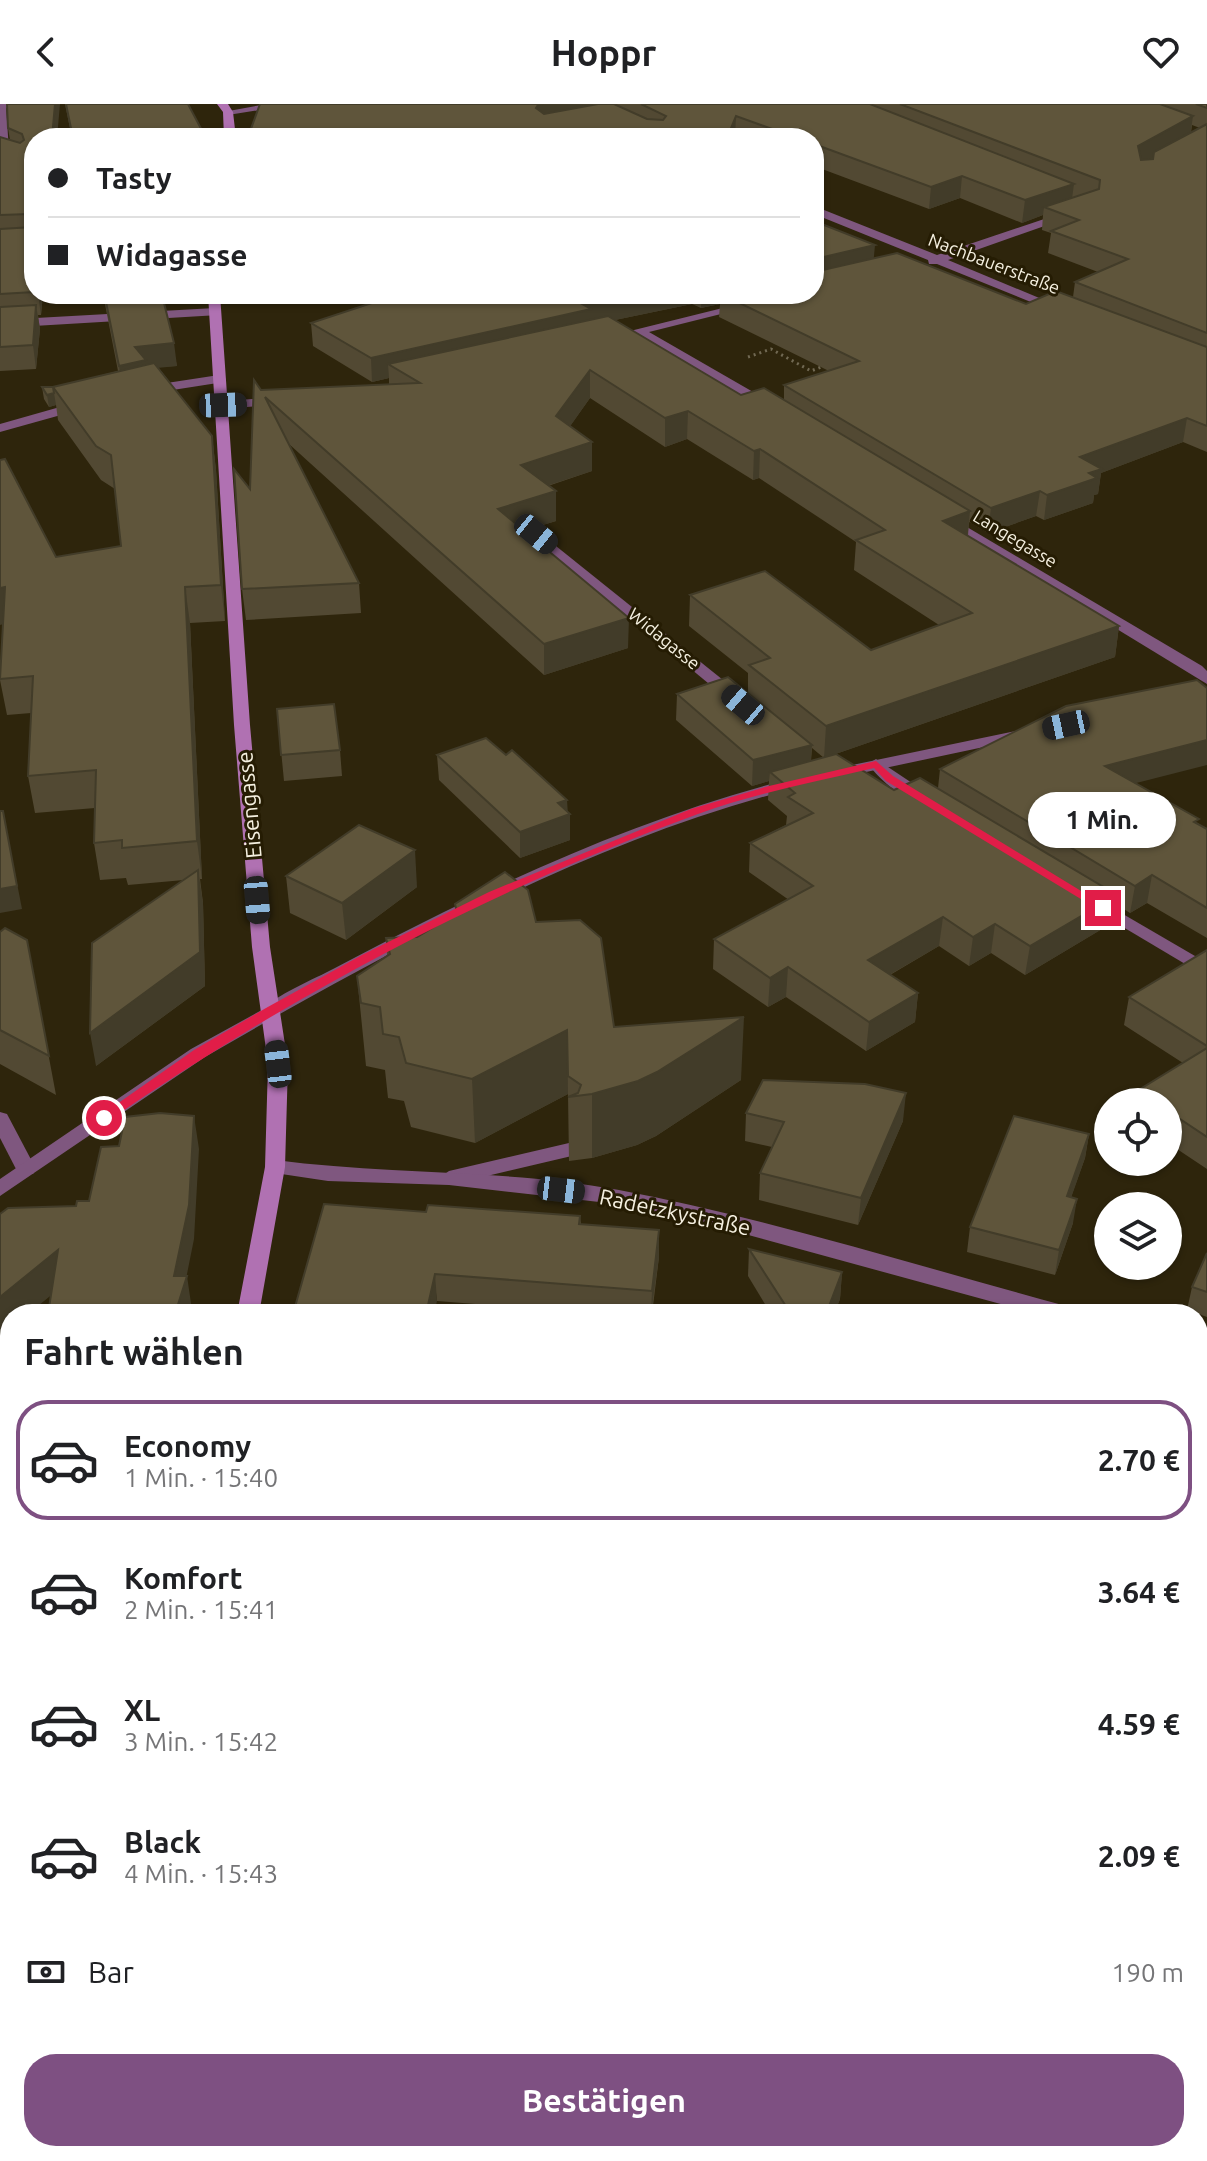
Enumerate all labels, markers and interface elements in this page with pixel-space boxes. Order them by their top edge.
icon: back [24,30,68,74]
icon: heart [1139,30,1183,74]
text: Hoppr [551,32,656,73]
text: Tasty [96,161,172,195]
street label: Nachbauerstraße [926,229,1063,297]
text: Widagasse [96,238,248,272]
car [199,392,247,418]
street label: Langegasse [970,505,1061,571]
car [510,510,562,558]
street label: Widagasse [625,603,704,673]
car [717,680,769,730]
car [1040,708,1092,742]
street label: Eisengasse [231,751,266,859]
callout: 1 Min. [1029,792,1177,848]
text: 1 Min. [1066,805,1138,834]
car [243,875,271,925]
route end [1085,890,1121,926]
car [263,1039,293,1089]
map controls [1094,1088,1182,1280]
button: locate [1094,1088,1182,1176]
route start [86,1100,122,1136]
car [536,1175,586,1205]
street label: Radetzkystraße [597,1183,753,1240]
button: layers [1094,1192,1182,1280]
text: Fahrt wählen [24,1331,244,1372]
icon: car [28,1424,100,1496]
text: Economy [124,1429,251,1463]
text: 2.70 € [1098,1443,1180,1477]
text: 1 Min. · 15:40 [124,1463,278,1492]
icon: car [28,1556,100,1628]
text: Komfort [124,1561,242,1595]
text: 3.64 € [1098,1575,1180,1609]
text: 2 Min. · 15:41 [124,1595,278,1624]
icon: car [28,1688,100,1760]
text: XL [124,1693,160,1727]
text: 4.59 € [1098,1707,1180,1741]
text: 3 Min. · 15:42 [124,1727,278,1756]
icon: car [28,1820,100,1892]
text: Black [124,1825,201,1859]
text: 2.09 € [1098,1839,1180,1873]
text: 4 Min. · 15:43 [124,1859,278,1888]
icon: cash [24,1950,68,1994]
text: Bar [88,1955,134,1989]
text: 190 m [1112,1958,1184,1987]
button: Bestätigen [24,2054,1184,2146]

